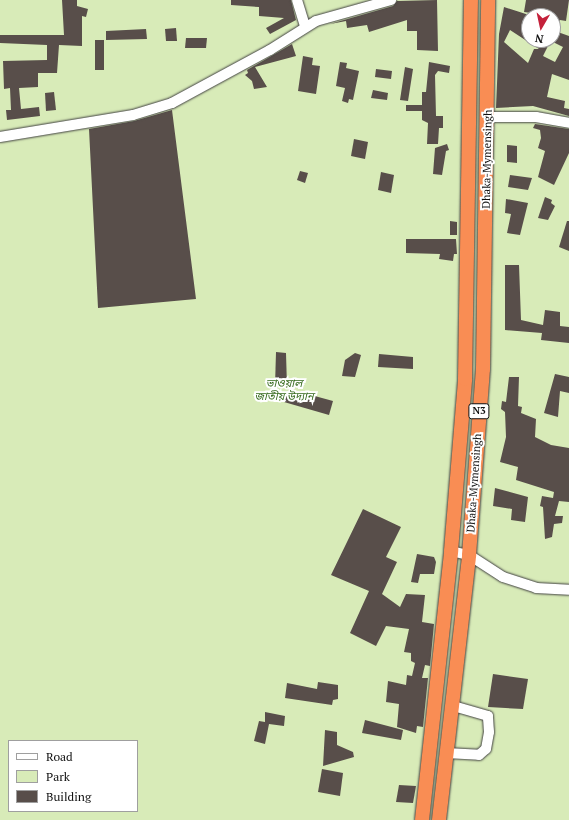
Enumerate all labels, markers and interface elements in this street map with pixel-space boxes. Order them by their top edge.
north arrow [521,8,561,48]
text: N [534,31,544,46]
street label: Dhaka-Mymensingh [480,109,494,209]
park label: ভাওয়াল জাতীয় উদ্যান [254,377,314,403]
road number: N3 [468,403,490,419]
street label: Dhaka-Mymensingh [464,433,484,533]
legend [8,740,138,812]
text: Road [46,749,73,764]
text: Park [46,769,70,784]
text: Building [46,789,91,804]

